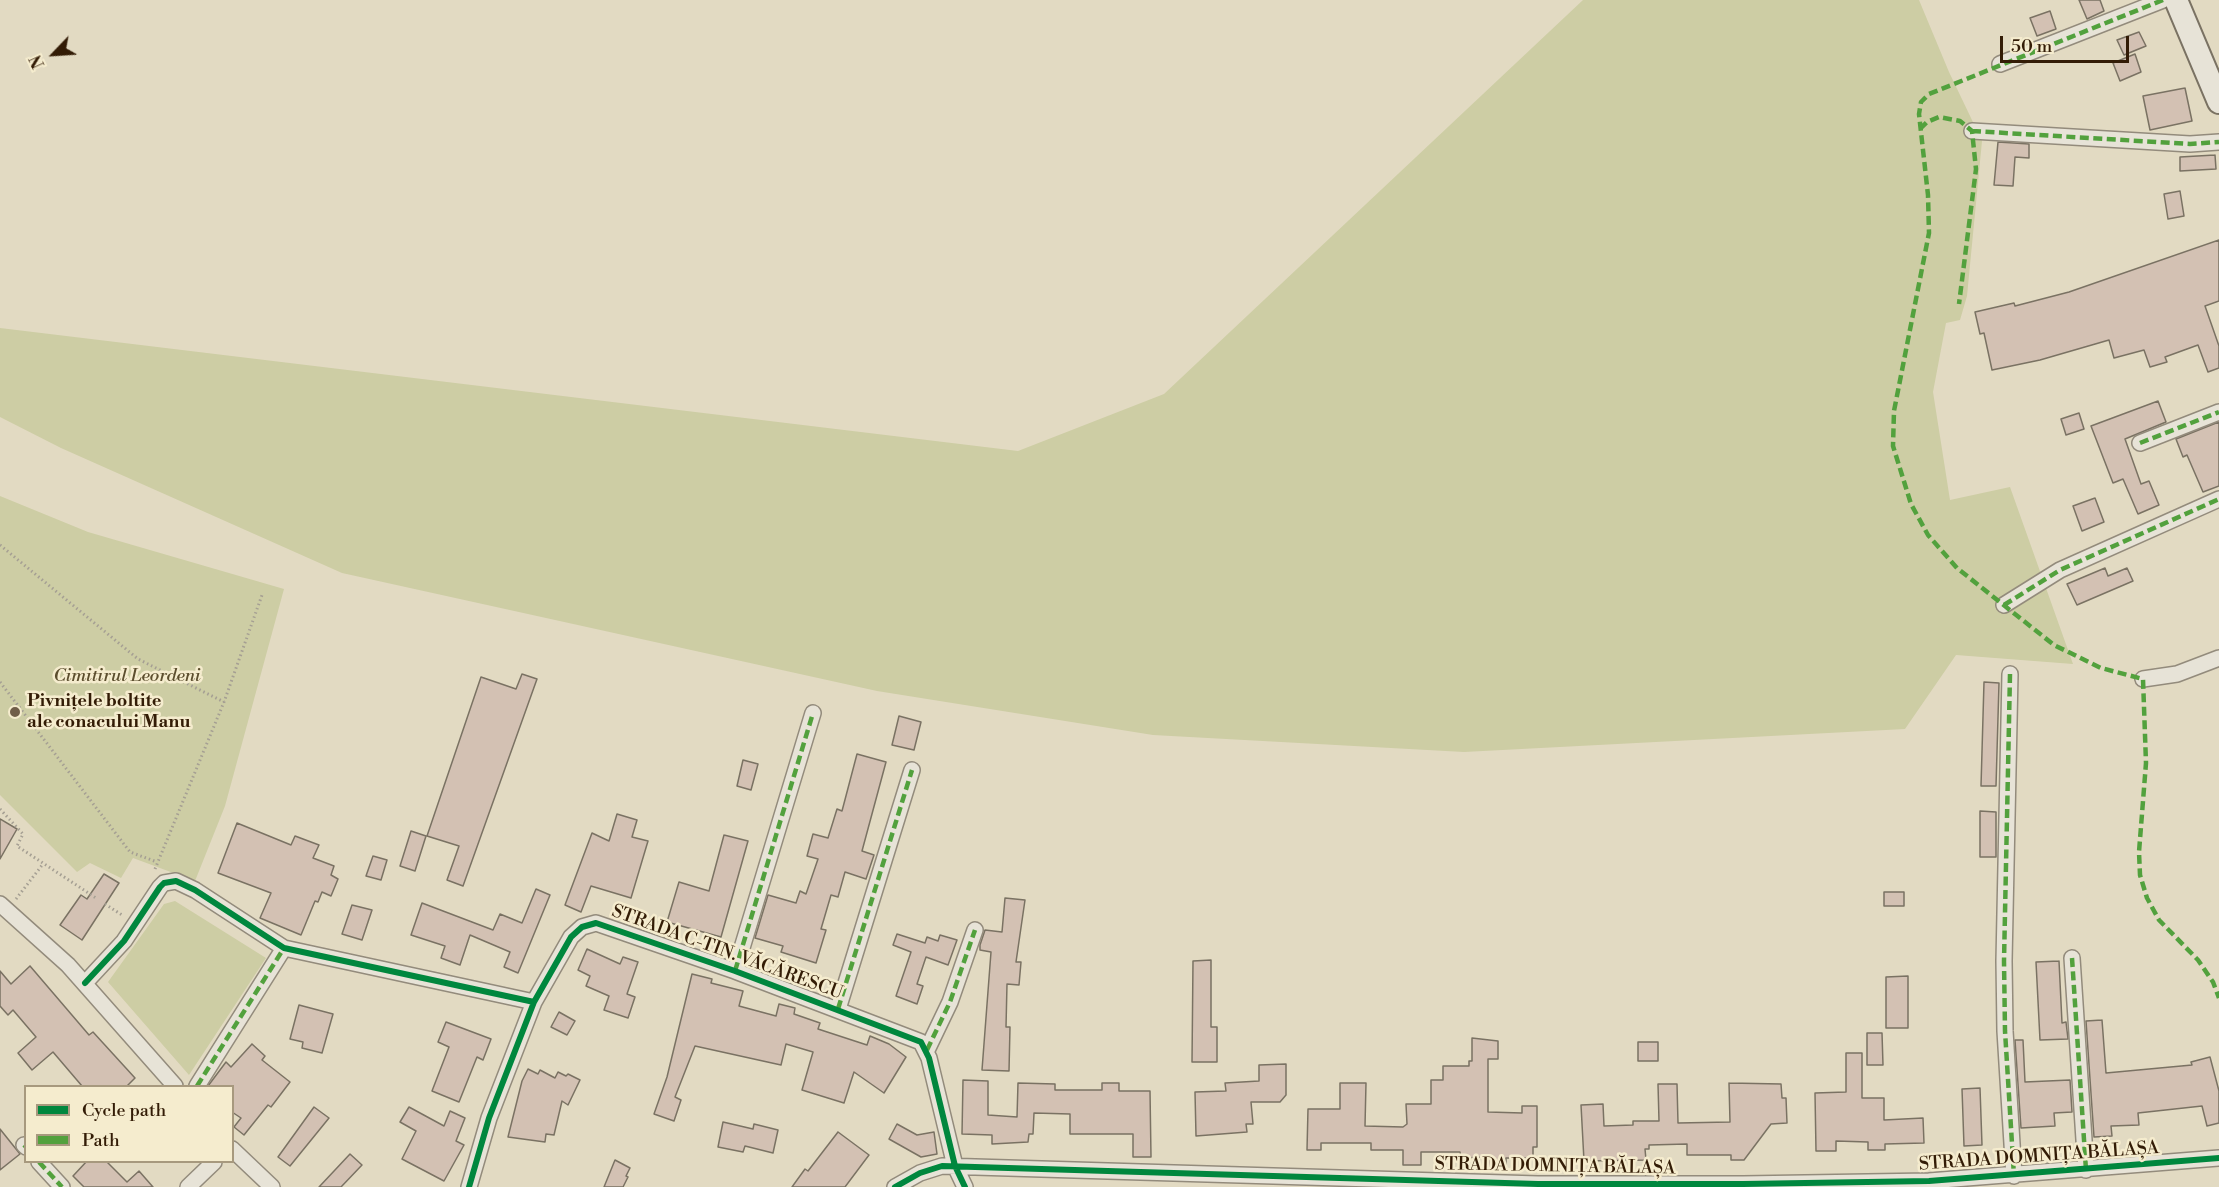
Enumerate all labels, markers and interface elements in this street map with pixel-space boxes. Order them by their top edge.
north arrow [24,24,84,84]
scale bar [2003,24,2132,62]
text: 50 m [2011,35,2052,58]
text: N [26,52,49,72]
park label: Cimitirul Leordeni [53,666,201,688]
place label: Pivnițele boltite ale conacului Manu [27,691,190,734]
marker: Pivnițele boltite ale conacului Manu [8,705,22,719]
street label: STRADA C-TIN. VĂCĂRESCU [609,901,845,1005]
legend [24,1085,234,1163]
text: Cycle path [82,1099,166,1122]
text: Path [82,1129,120,1152]
street label: STRADA DOMNIȚA BĂLAȘA [1918,1138,2160,1176]
street label: STRADA DOMNIȚA BĂLAȘA [1434,1154,1676,1180]

